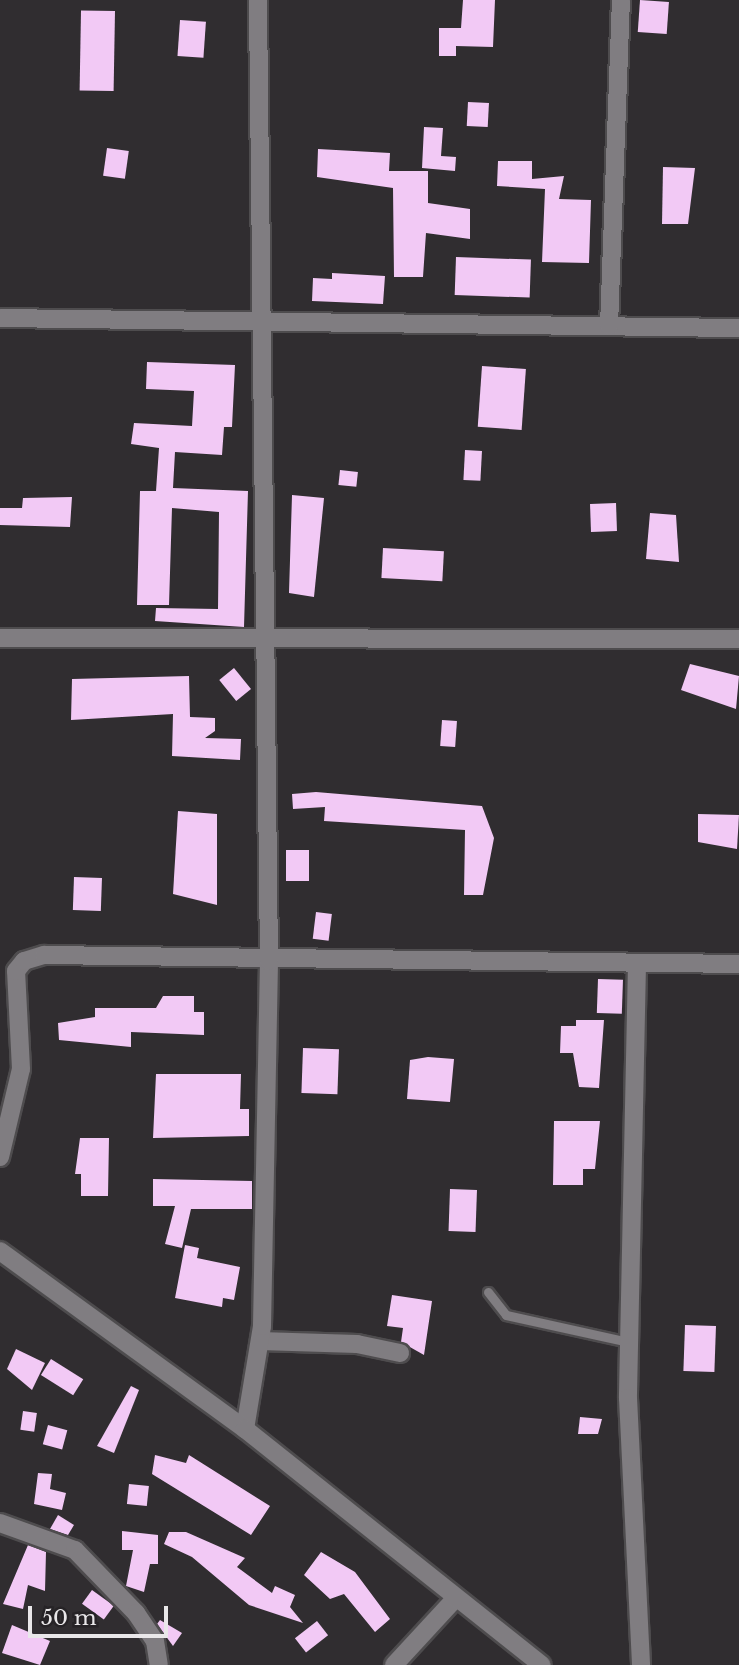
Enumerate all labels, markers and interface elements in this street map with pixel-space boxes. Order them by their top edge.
scale bar [32,1592,172,1636]
text: 50 m [41,1605,96,1631]

